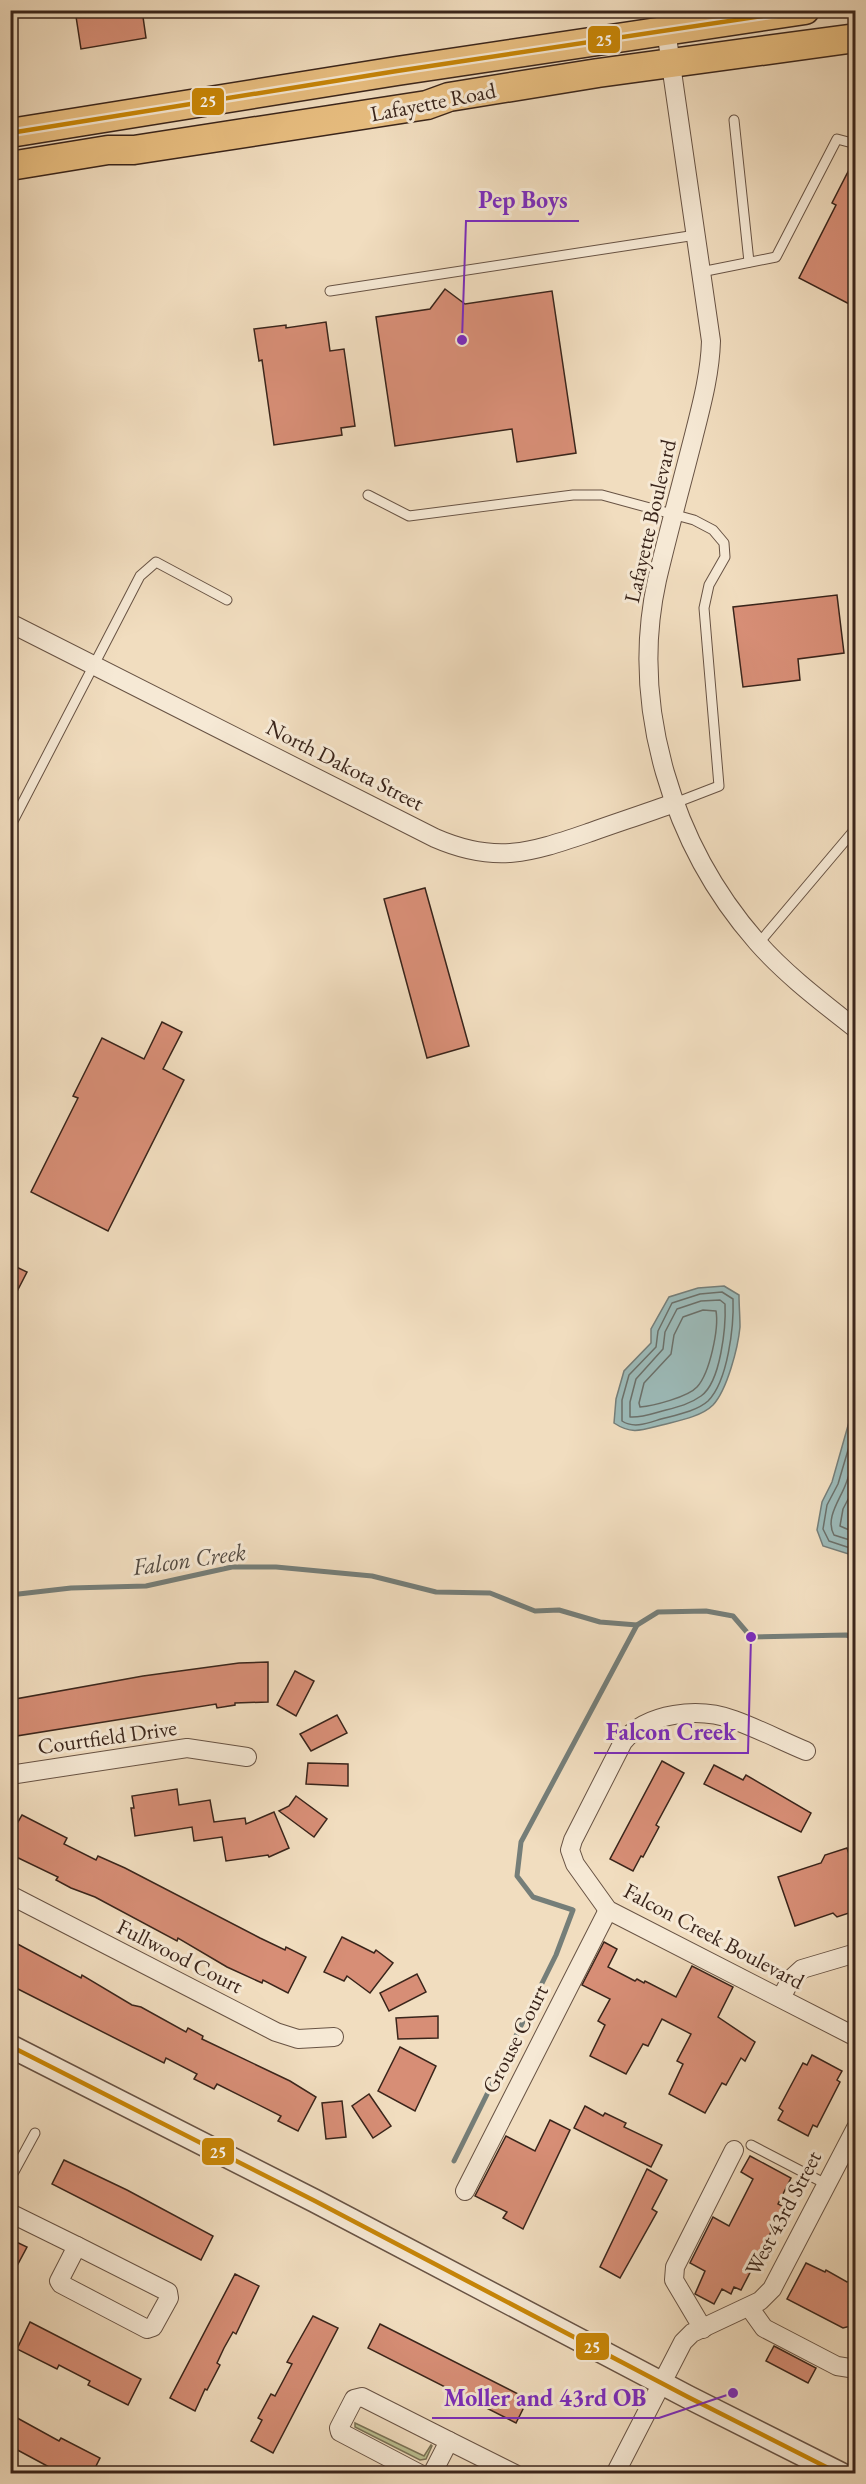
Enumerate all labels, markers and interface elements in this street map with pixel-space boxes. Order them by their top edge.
line badge: 25 [587,25,621,54]
text: 25 [596,30,612,51]
street label: Lafayette Road [368,75,499,128]
line badge: 25 [191,87,225,116]
text: 25 [200,91,216,112]
callout: Pep Boys [466,179,579,221]
text: Pep Boys [478,184,568,216]
street label: Lafayette Boulevard [617,436,683,606]
street label: North Dakota Street [261,713,429,817]
water label: Falcon Creek [129,1536,248,1582]
callout: Falcon Creek [594,1711,748,1753]
street label: Courtfield Drive [36,1713,179,1761]
text: Falcon Creek [606,1716,737,1747]
street label: Falcon Creek Boulevard [619,1876,810,1996]
street label: Fullwood Court [112,1912,248,2000]
street label: Grouse Court [475,1980,555,2098]
line badge: 25 [201,2137,235,2166]
text: 25 [210,2142,226,2163]
street label: West 43rd Street [738,2146,828,2280]
line badge: 25 [575,2332,610,2361]
text: 25 [584,2337,600,2358]
callout: Moller and 43rd OB [432,2376,659,2418]
text: Moller and 43rd OB [444,2382,646,2413]

